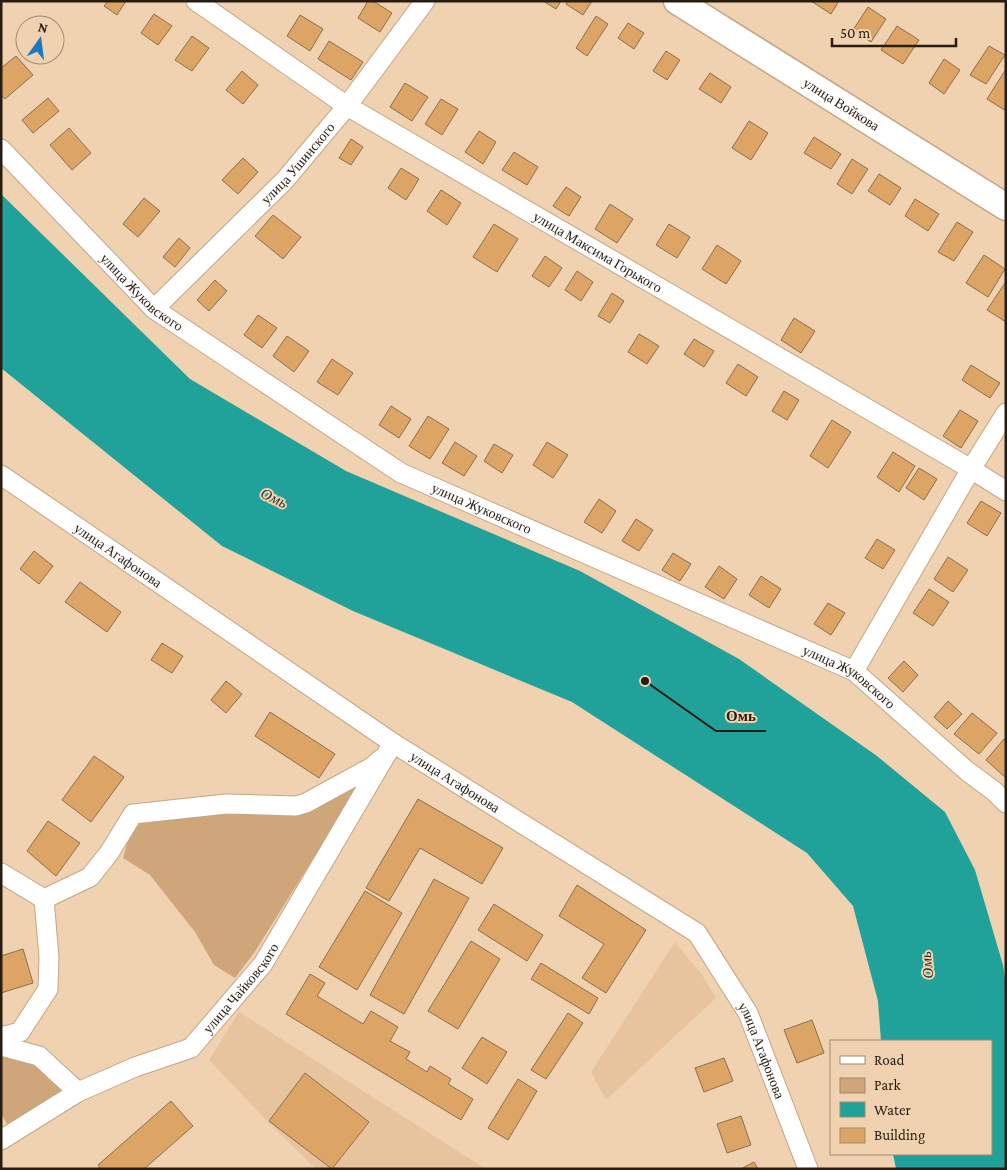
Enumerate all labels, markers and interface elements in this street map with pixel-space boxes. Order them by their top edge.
north arrow [15,15,65,65]
scale bar [832,15,956,47]
text: N [37,18,50,36]
text: 50 m [840,25,870,41]
street label: улица Войкова [800,74,883,134]
street label: улица Ушинского [258,119,338,207]
street label: улица Максима Горького [530,208,665,296]
street label: улица Жуковского [97,250,186,334]
street label: улица Жуковского [429,479,534,537]
water label: Омь [258,485,290,511]
street label: улица Агафонова [71,520,166,591]
street label: улица Жуковского [800,642,899,712]
callout: Омь [716,701,766,731]
text: Омь [726,708,756,724]
street label: улица Агафонова [407,748,503,816]
street label: улица Чайковского [199,940,282,1036]
water label: Омь [918,950,936,979]
street label: улица Агафонова [735,999,788,1102]
legend [830,1040,992,1155]
text: Road [874,1052,905,1068]
text: Park [874,1077,901,1093]
text: Water [874,1102,911,1118]
text: Building [874,1127,925,1144]

